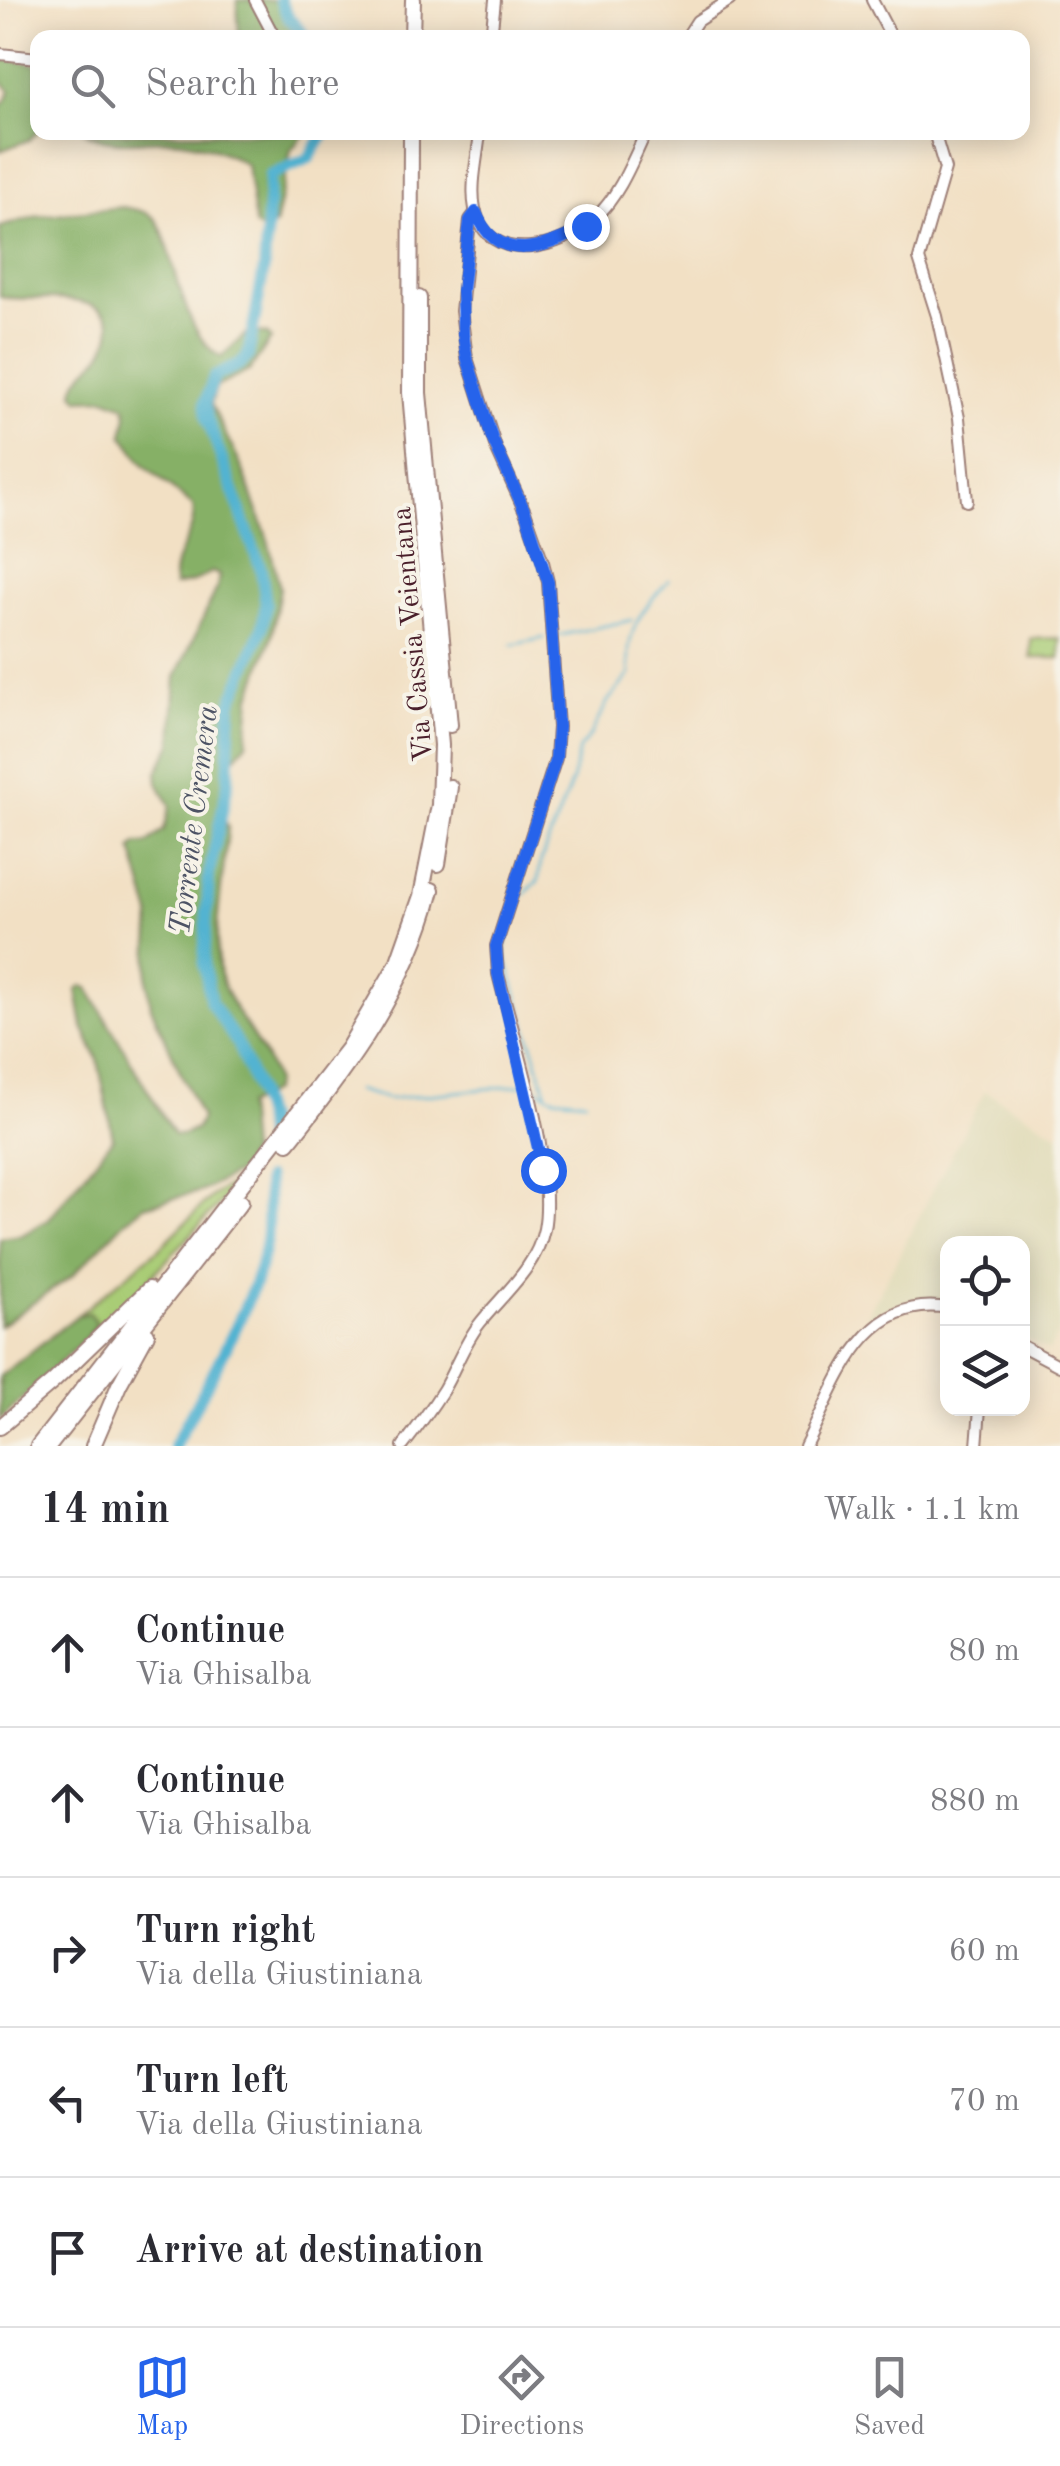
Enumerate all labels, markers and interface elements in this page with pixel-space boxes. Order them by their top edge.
search box [30,30,1030,140]
icon: search [65,58,120,113]
text: Search here [145,66,340,104]
route end [564,204,610,250]
street label: Via Cassia Veientana [389,505,439,763]
water label: Torrente Cremera [166,704,224,936]
route start [521,1148,567,1194]
map controls [940,1236,1030,1416]
button: locate [940,1236,1030,1326]
button: layers [940,1326,1030,1416]
text: 14 min [40,1490,170,1532]
text: Walk · 1.1 km [823,1495,1020,1527]
text: Continue [135,1613,285,1651]
icon: ahead [40,1625,95,1680]
text: 80 m [949,1636,1020,1668]
text: Via Ghisalba [135,1660,311,1692]
text: Continue [135,1763,285,1801]
icon: ahead [40,1775,95,1830]
text: 880 m [930,1786,1020,1818]
text: Via Ghisalba [135,1810,311,1842]
text: Turn right [135,1913,315,1951]
icon: right [40,1925,95,1980]
text: 60 m [949,1936,1020,1968]
text: Via della Giustiniana [135,1960,423,1992]
text: Turn left [135,2063,288,2101]
icon: left [40,2075,95,2130]
text: 70 m [949,2086,1020,2118]
text: Via della Giustiniana [135,2110,423,2142]
icon: arrive [40,2225,95,2280]
text: Arrive at destination [135,2233,484,2271]
tab: Map [135,2350,190,2445]
tab: Directions [460,2350,584,2445]
tab: Saved [854,2350,925,2445]

